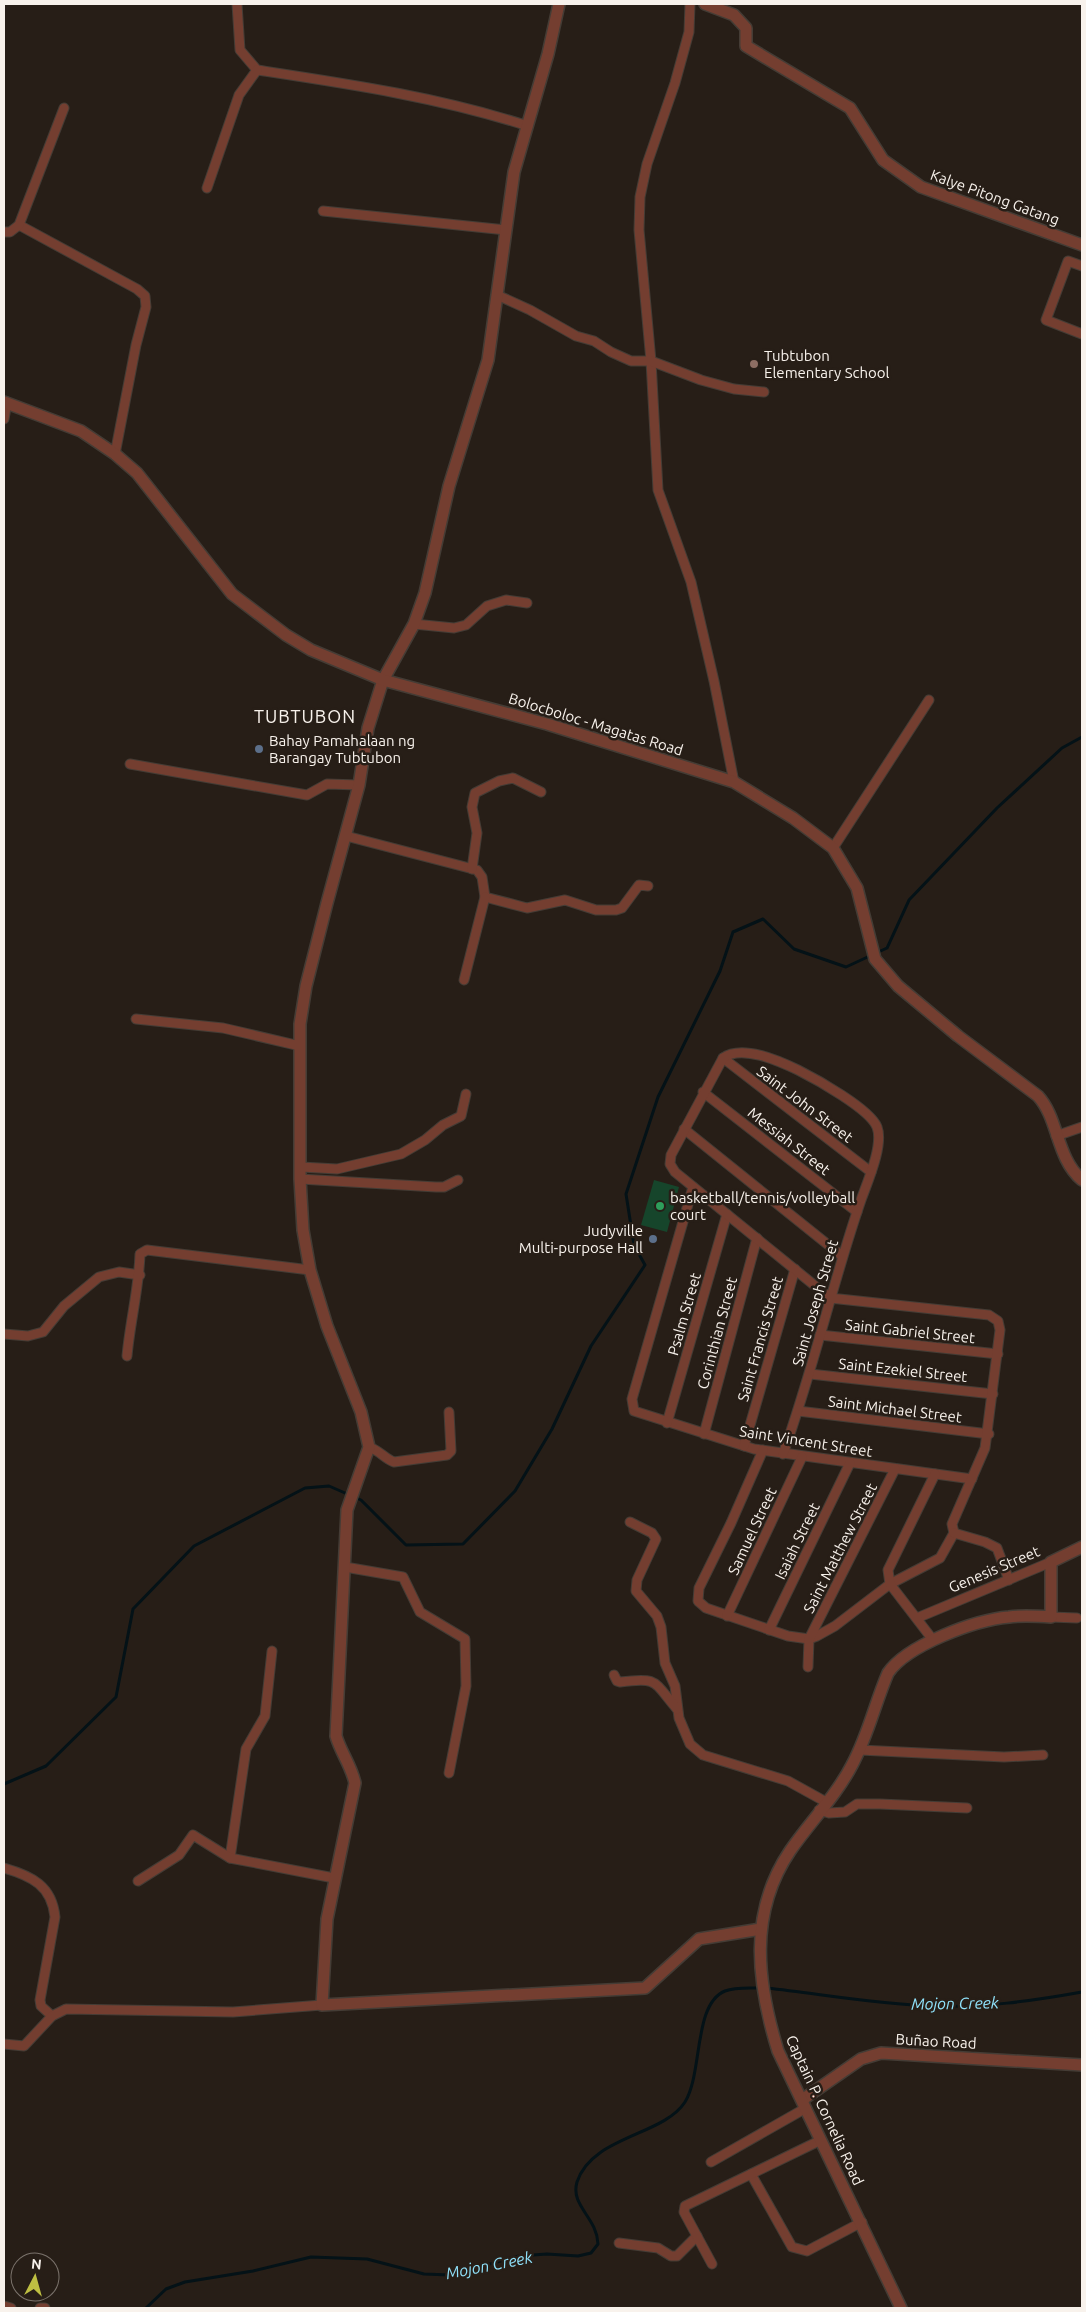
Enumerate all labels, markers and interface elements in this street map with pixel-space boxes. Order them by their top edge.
street label: Kalye Pitong Gatang [928,166,1062,228]
place label: Tubtubon Elementary School [764,347,890,381]
marker: Tubtubon Elementary School [748,358,760,370]
street label: Bolocboloc - Magatas Road [507,689,685,759]
district label: TUBTUBON [254,706,356,726]
place label: Bahay Pamahalaan ng Barangay Tubtubon [269,732,415,766]
marker: Bahay Pamahalaan ng Barangay Tubtubon [253,743,265,755]
street label: Saint John Street [754,1062,856,1146]
street label: Messiah Street [745,1104,834,1178]
place label: basketball/tennis/volleyball court [670,1189,855,1223]
marker: basketball/tennis/volleyball court [654,1200,666,1212]
place label: Judyville Multi-purpose Hall [519,1222,643,1256]
marker: Judyville Multi-purpose Hall [647,1233,659,1245]
street label: Saint Joseph Street [789,1238,841,1368]
street label: Psalm Street [664,1271,704,1357]
street label: Saint Francis Street [734,1274,786,1403]
street label: Corinthian Street [694,1275,740,1391]
street label: Saint Gabriel Street [844,1316,976,1346]
street label: Saint Ezekiel Street [838,1355,968,1385]
street label: Saint Michael Street [827,1392,963,1426]
street label: Saint Vincent Street [738,1422,874,1460]
street label: Saint Matthew Street [800,1480,880,1616]
street label: Samuel Street [724,1484,780,1577]
street label: Isaiah Street [771,1500,823,1582]
street label: Genesis Street [946,1542,1042,1596]
water label: Mojon Creek [911,1993,1000,2013]
street label: Buñao Road [895,2030,977,2052]
street label: Captain P. Cornelia Road [783,2032,867,2188]
water label: Mojon Creek [444,2248,535,2282]
north arrow [10,2252,60,2302]
text: N [30,2256,42,2273]

